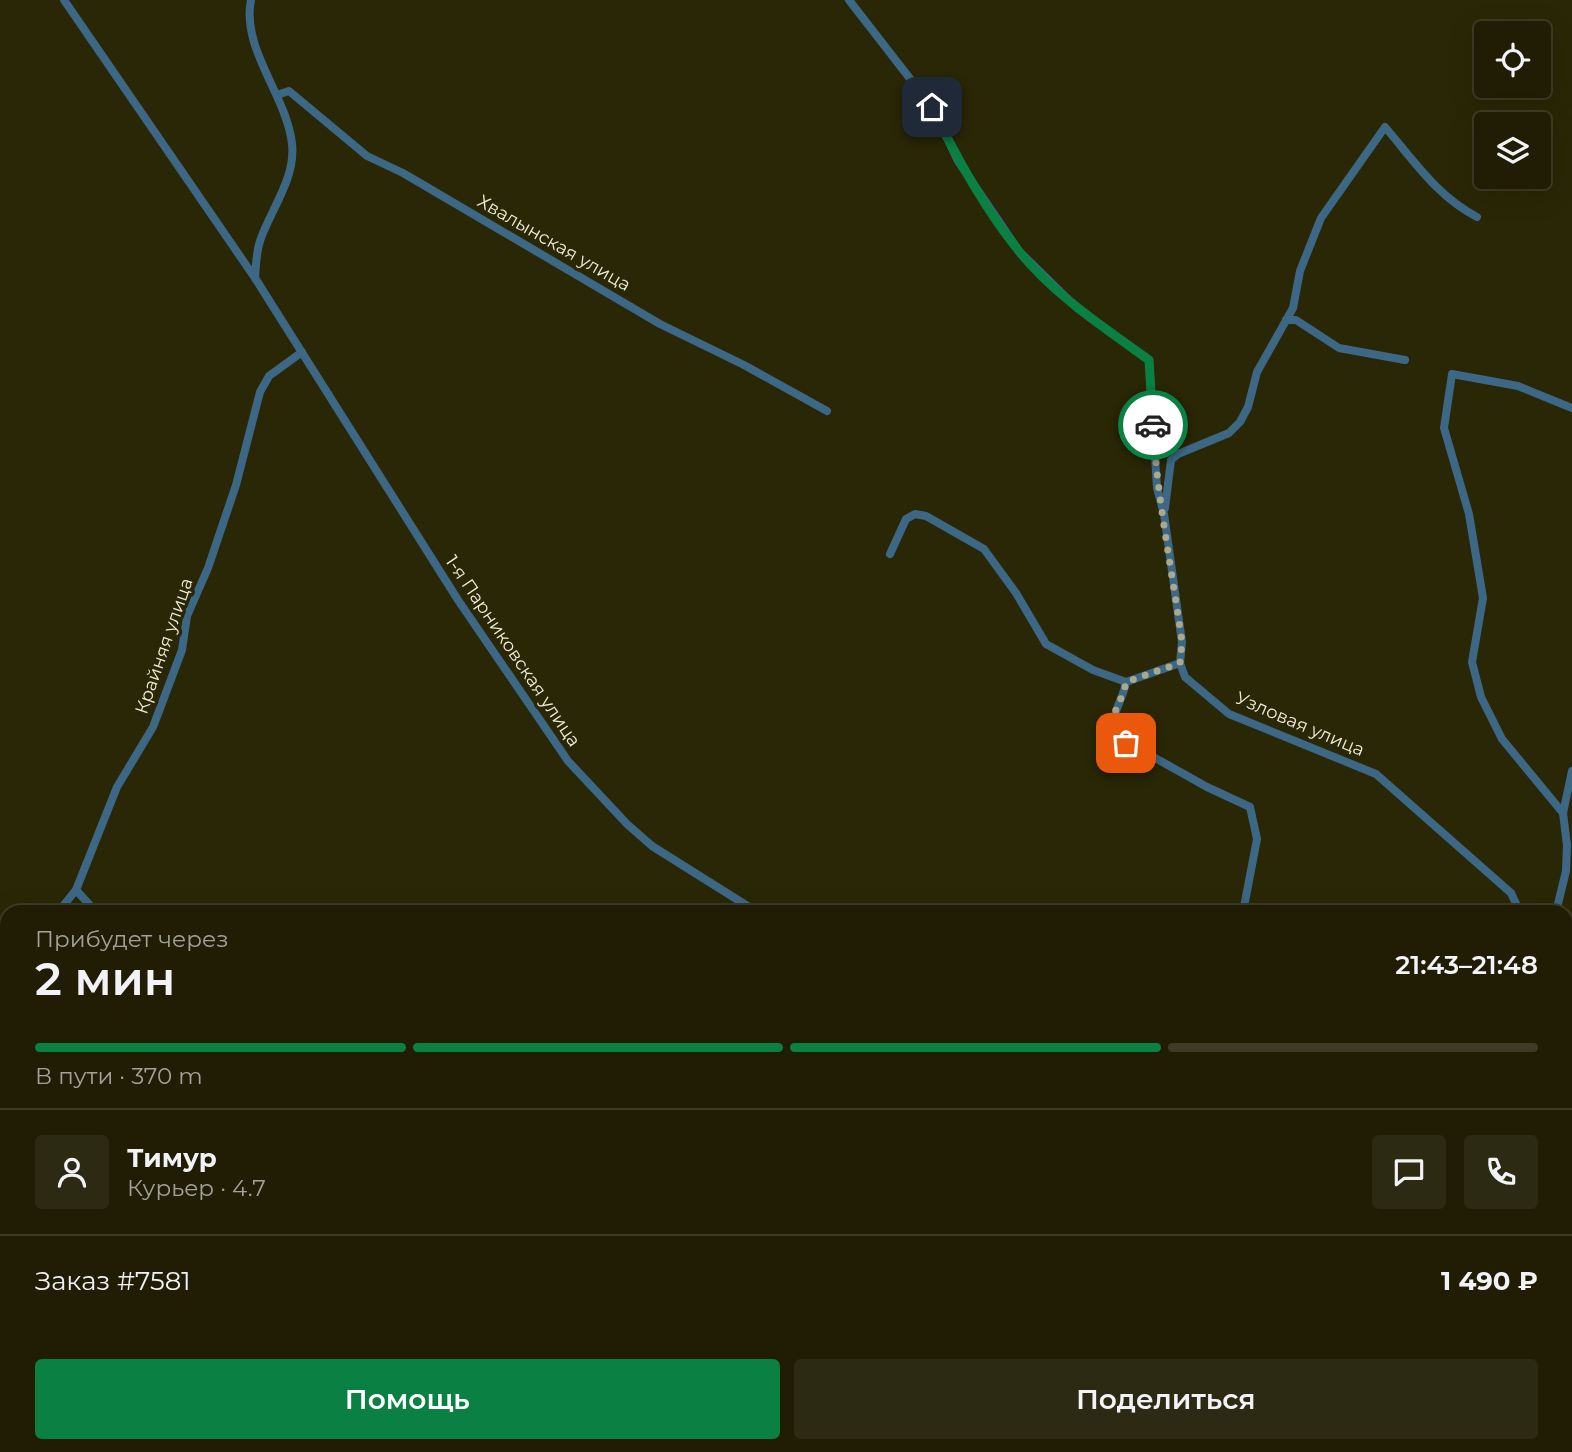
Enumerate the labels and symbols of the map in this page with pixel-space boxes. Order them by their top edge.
pin [902,77,962,137]
street label: Хвалынская улица [473,190,635,296]
courier [1118,390,1188,460]
street label: 1-я Парниковская улица [441,551,585,751]
street label: Крайняя улица [130,575,198,717]
street label: Узловая улица [1232,687,1368,761]
pin [1096,713,1156,773]

